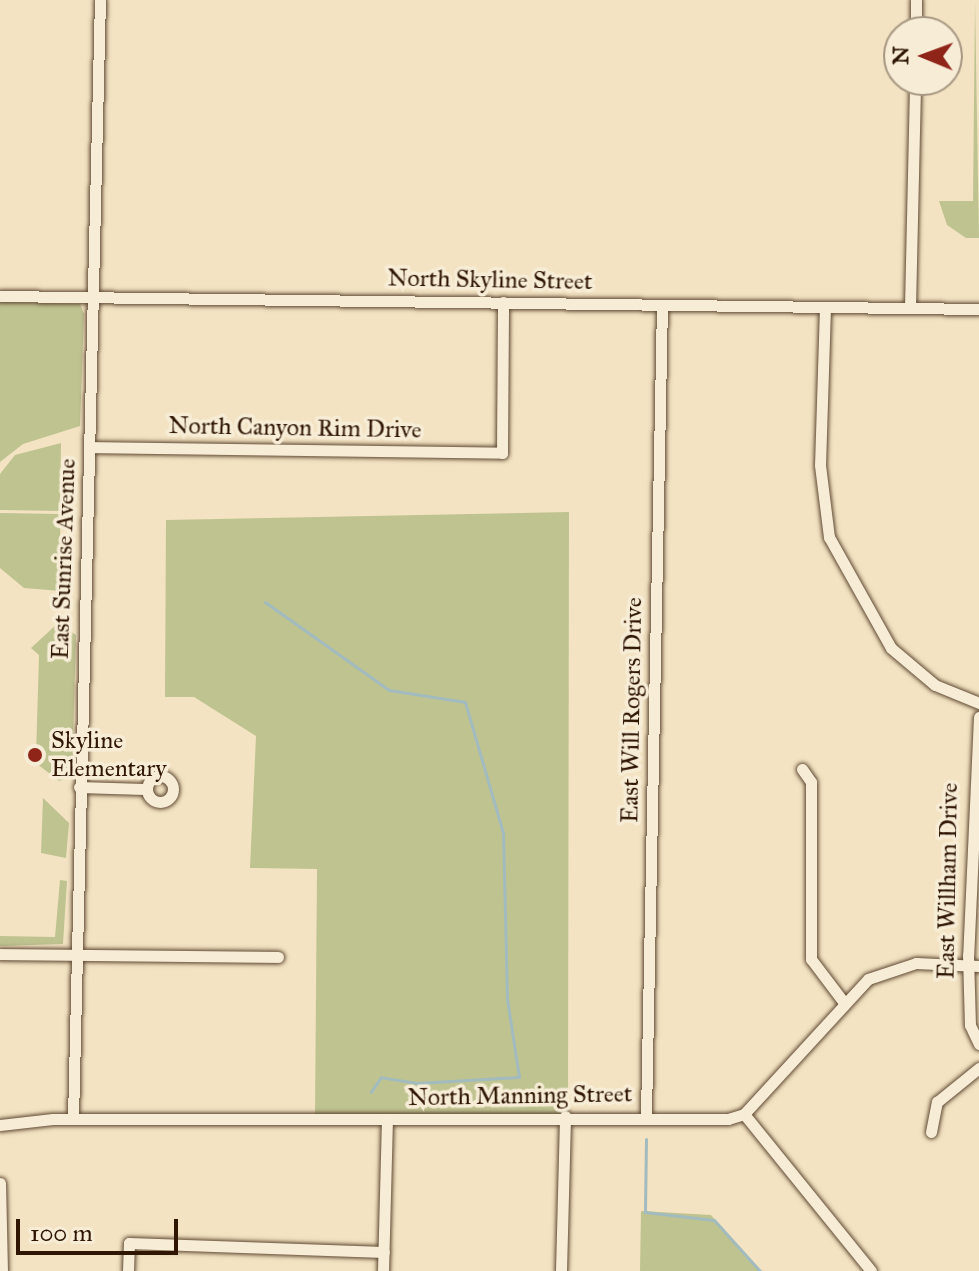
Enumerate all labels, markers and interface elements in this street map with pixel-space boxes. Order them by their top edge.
north arrow [883,16,963,96]
text: N [887,46,914,65]
street label: North Skyline Street [387,264,593,296]
street label: North Canyon Rim Drive [168,411,422,445]
street label: East Sunrise Avenue [46,458,82,660]
street label: East Will Rogers Drive [616,597,648,823]
place label: Skyline Elementary [51,727,166,783]
marker: Skyline Elementary [26,746,44,764]
street label: East Willham Drive [932,783,964,979]
street label: North Manning Street [407,1080,633,1112]
scale bar [20,1203,182,1253]
text: 100 m [30,1218,93,1248]

